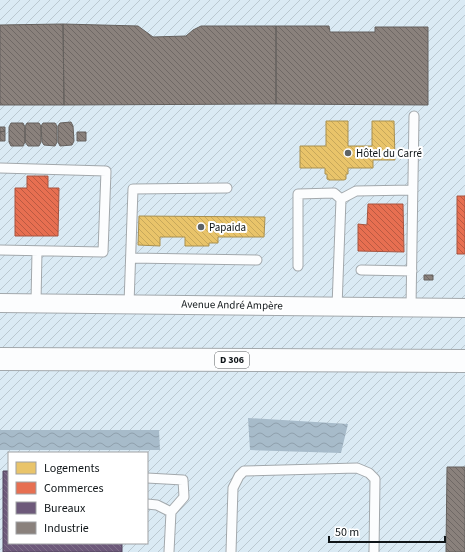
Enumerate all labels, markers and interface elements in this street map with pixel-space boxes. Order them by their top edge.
place label: Hôtel du Carré [356,146,423,161]
marker: Hôtel du Carré [343,148,353,158]
place label: Papaida [209,220,246,235]
marker: Papaida [196,222,206,232]
street label: Avenue André Ampère [181,297,283,313]
road number: D 306 [215,352,249,368]
legend [8,452,148,544]
text: Logements [44,460,99,477]
text: Commerces [44,480,103,497]
text: Bureaux [44,500,86,517]
scale bar [329,518,445,544]
text: Industrie [44,520,89,537]
text: 50 m [335,524,359,541]

